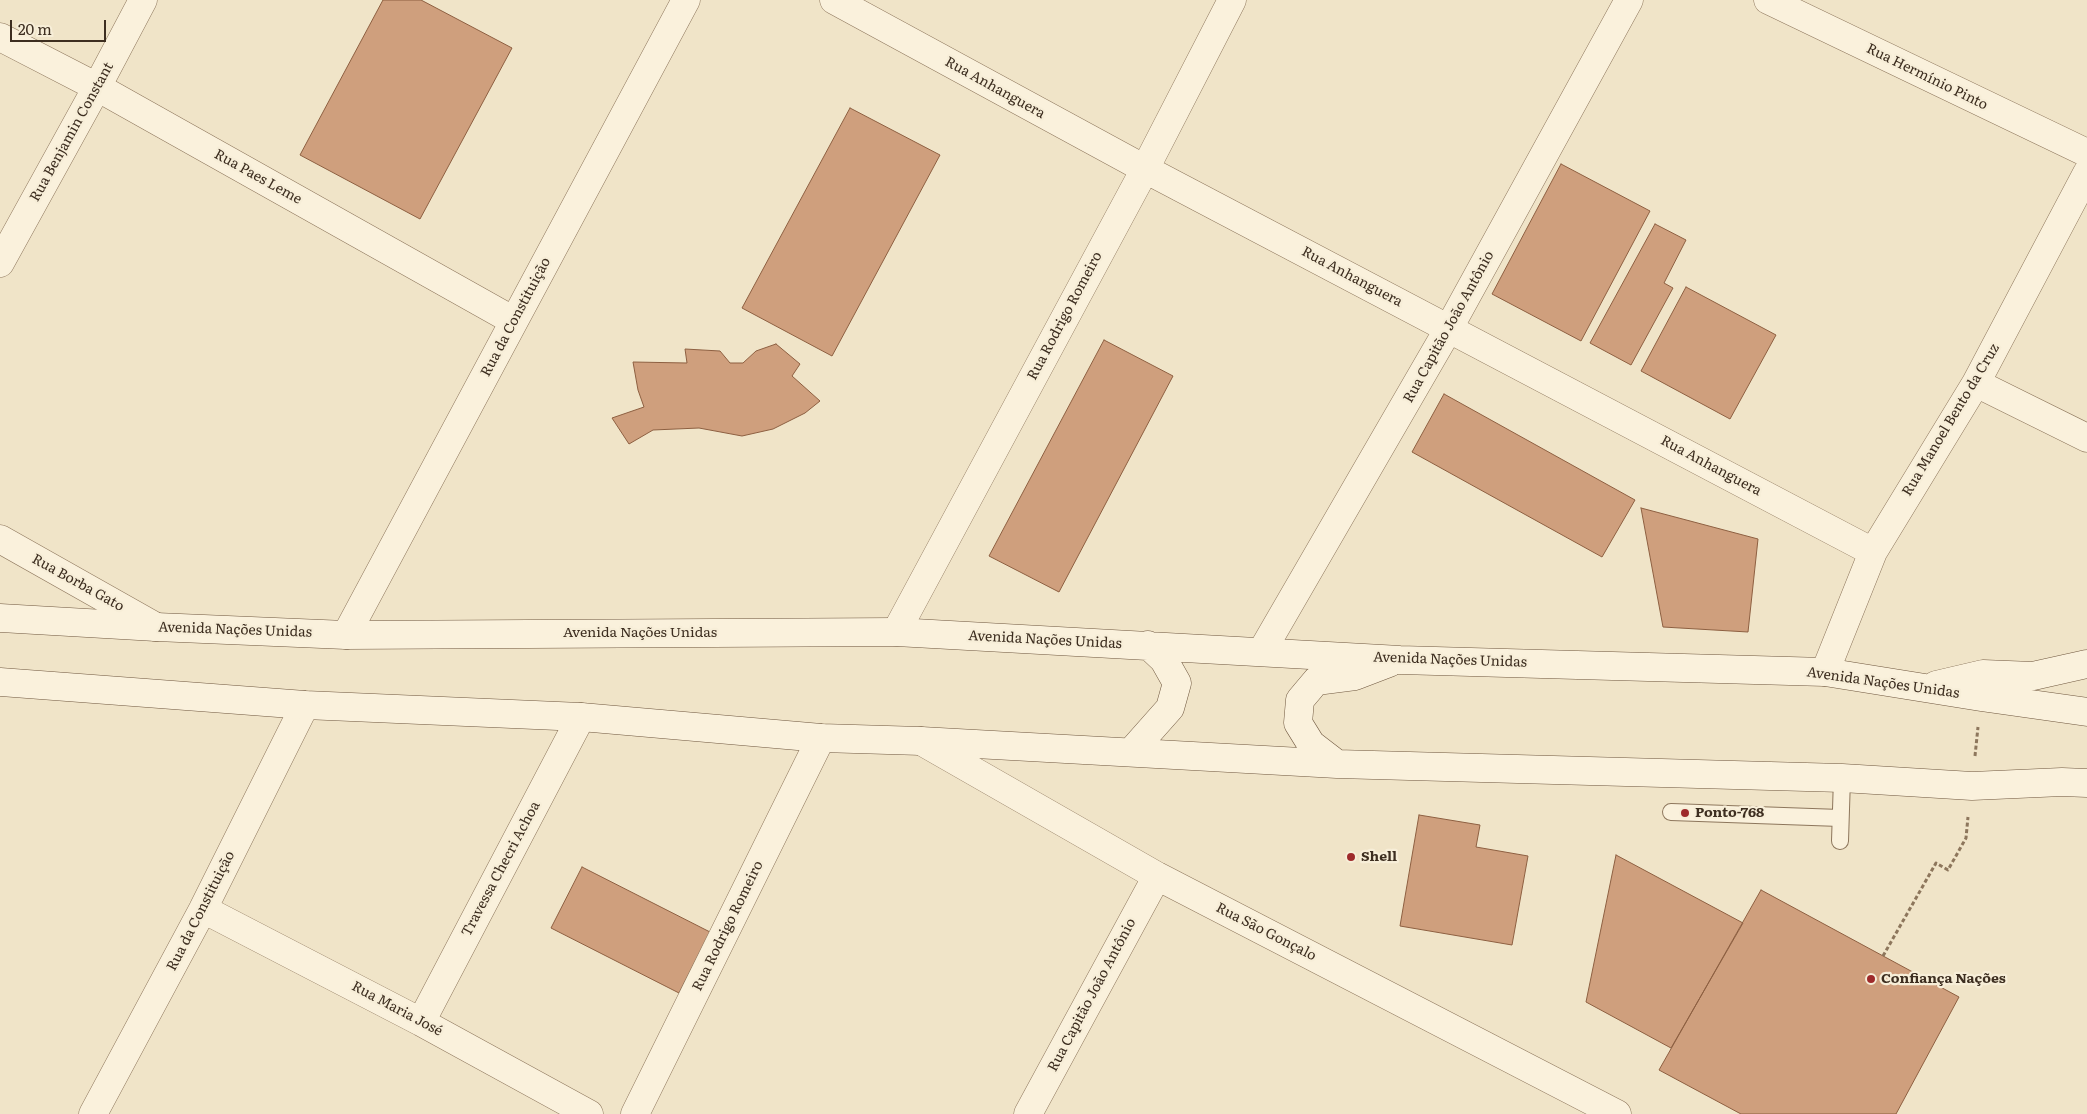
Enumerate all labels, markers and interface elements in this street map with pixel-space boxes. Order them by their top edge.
scale bar [12,10,109,42]
text: 20 m [18,17,52,40]
street label: Rua Hermínio Pinto [1864,40,1990,114]
street label: Rua Anhanguera [942,54,1048,122]
street label: Rua Benjamin Constant [27,59,117,205]
street label: Rua Paes Leme [211,146,305,208]
street label: Rua Anhanguera [1299,243,1405,311]
street label: Rua Capitão João Antônio [1400,248,1498,406]
street label: Rua Rodrigo Romeiro [1024,249,1106,383]
street label: Rua da Constituição [477,255,555,379]
street label: Rua Manoel Bento da Cruz [1899,341,2003,499]
street label: Rua Anhanguera [1658,432,1764,500]
street label: Rua Borba Gato [29,551,127,615]
street label: Avenida Nações Unidas [158,619,312,641]
street label: Avenida Nações Unidas [563,625,717,641]
street label: Avenida Nações Unidas [968,628,1122,652]
street label: Avenida Nações Unidas [1373,649,1527,671]
street label: Avenida Nações Unidas [1806,664,1960,702]
street label: Travessa Checri Achoa [458,798,544,940]
place label: Ponto-768 [1695,805,1764,821]
marker: Ponto-768 [1679,807,1691,819]
street label: Rua da Constituição [163,848,239,974]
place label: Shell [1361,849,1397,865]
marker: Shell [1345,851,1357,863]
street label: Rua Rodrigo Romeiro [689,858,767,994]
street label: Rua São Gonçalo [1213,899,1319,965]
street label: Rua Capitão João Antônio [1044,915,1140,1075]
place label: Confiança Nações [1881,971,2006,987]
marker: Confiança Nações [1865,973,1877,985]
street label: Rua Maria José [349,978,445,1040]

